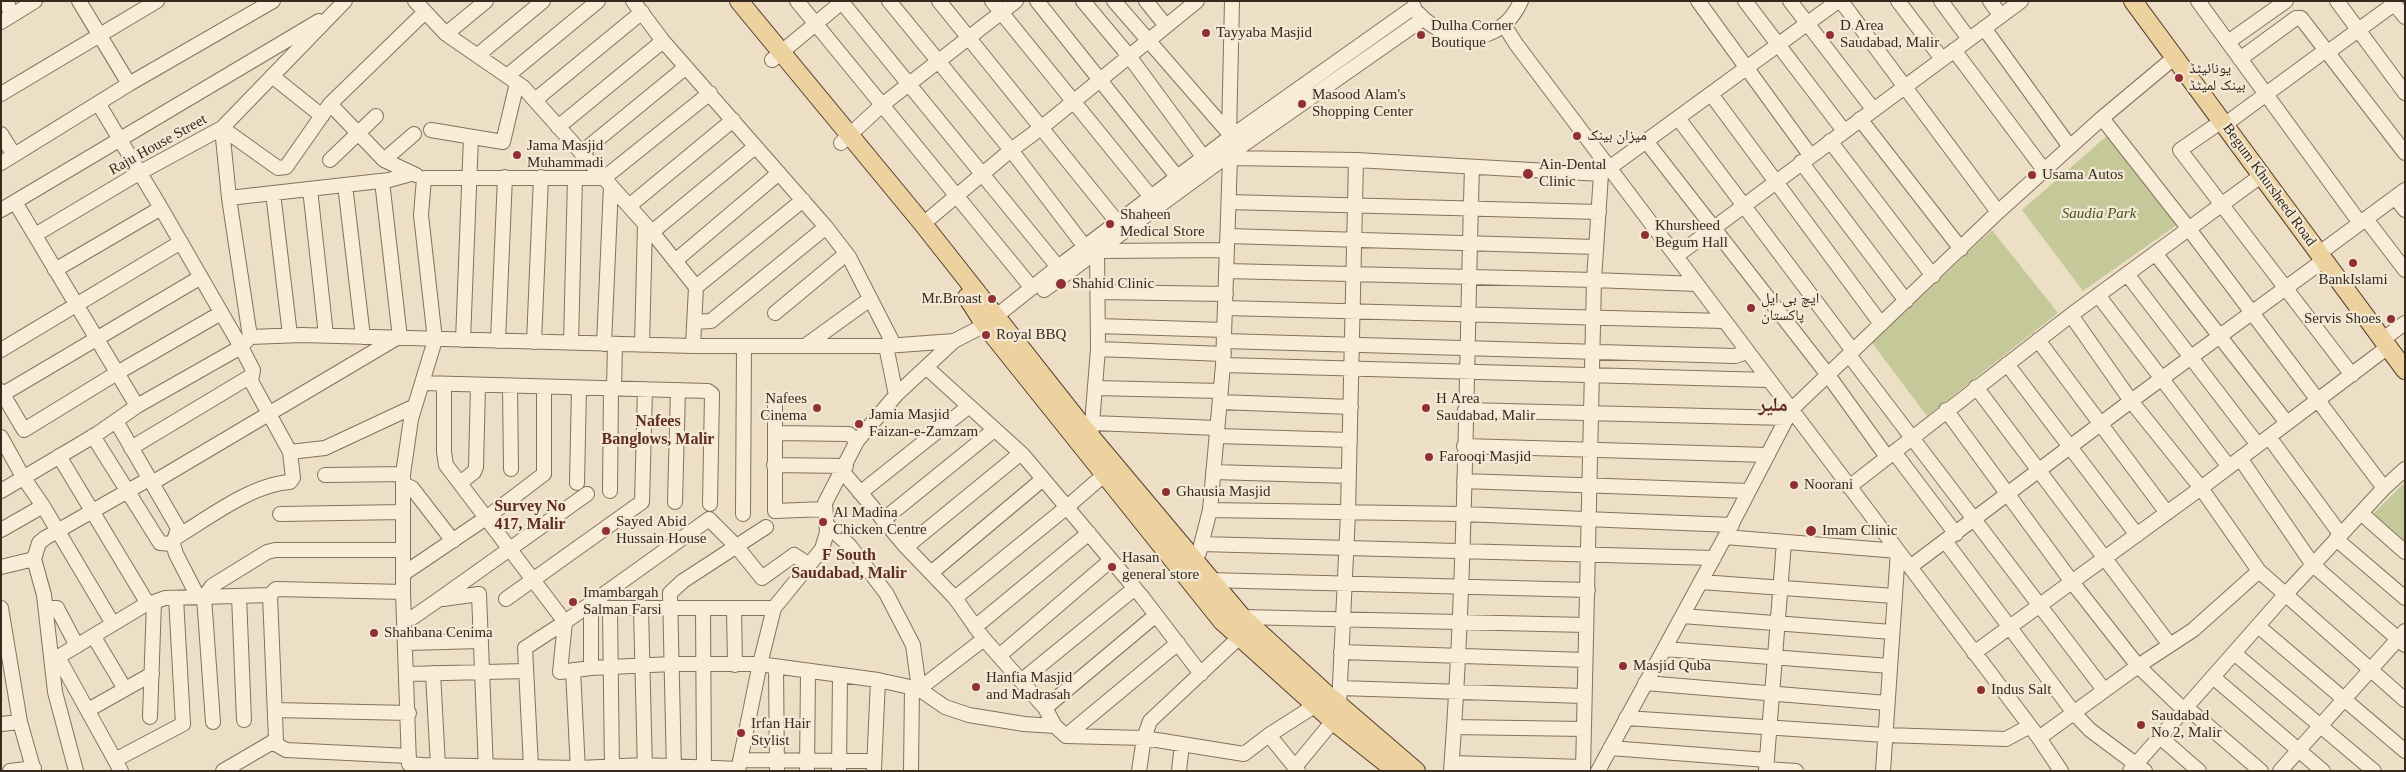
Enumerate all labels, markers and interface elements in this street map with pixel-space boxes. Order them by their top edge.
place label: Dulha Corner Boutique [1431,17,1513,52]
place label: D Area Saudabad, Malir [1840,17,1939,52]
place label: Tayyaba Masjid [1216,24,1312,42]
marker: Tayyaba Masjid [1200,27,1212,39]
marker: Dulha Corner Boutique [1415,29,1427,41]
marker: D Area Saudabad, Malir [1824,29,1836,41]
place label: یونائیٹڈ بینک لمیٹڈ [2189,60,2246,95]
marker: یونائیٹڈ بینک لمیٹڈ [2173,72,2185,84]
place label: Masood Alam's Shopping Center [1312,86,1413,121]
marker: Masood Alam's Shopping Center [1296,98,1308,110]
street label: Raju House Street [106,111,210,179]
street label: Begum Khursheed Road [2218,120,2320,250]
place label: میزان بینک [1587,127,1647,145]
marker: میزان بینک [1571,130,1583,142]
place label: Jama Masjid Muhammadi [527,137,604,172]
marker: Jama Masjid Muhammadi [511,149,523,161]
place label: Ain-Dental Clinic [1539,156,1606,191]
place label: Usama Autos [2042,166,2123,184]
marker: Ain-Dental Clinic [1521,167,1535,181]
marker: Usama Autos [2026,169,2038,181]
park label: Saudia Park [2062,205,2136,223]
place label: Shaheen Medical Store [1120,206,1205,241]
place label: Khursheed Begum Hall [1655,217,1728,252]
marker: Shaheen Medical Store [1104,218,1116,230]
marker: Khursheed Begum Hall [1639,229,1651,241]
marker: BankIslami [2347,257,2359,269]
place label: BankIslami [2318,271,2388,289]
place label: Shahid Clinic [1072,275,1154,293]
marker: Shahid Clinic [1054,277,1068,291]
place label: Mr.Broast [922,290,982,308]
place label: ایچ بی ایل پاکستان [1761,290,1819,325]
marker: Mr.Broast [986,293,998,305]
marker: ایچ بی ایل پاکستان [1745,302,1757,314]
place label: Servis Shoes [2304,310,2381,328]
marker: Servis Shoes [2385,313,2397,325]
place label: Royal BBQ [996,326,1066,344]
marker: Royal BBQ [980,329,992,341]
place label: Nafees Cinema [760,390,807,425]
place label: H Area Saudabad, Malir [1436,390,1535,425]
district label: ملیر [1758,394,1788,418]
marker: Nafees Cinema [811,402,823,414]
marker: H Area Saudabad, Malir [1420,402,1432,414]
place label: Jamia Masjid Faizan-e-Zamzam [869,406,978,441]
district label: Nafees Banglows, Malir [602,412,714,450]
marker: Jamia Masjid Faizan-e-Zamzam [853,418,865,430]
place label: Farooqi Masjid [1439,448,1531,466]
marker: Farooqi Masjid [1423,451,1435,463]
place label: Noorani [1804,476,1853,494]
marker: Noorani [1788,479,1800,491]
place label: Ghausia Masjid [1176,483,1271,501]
marker: Ghausia Masjid [1160,486,1172,498]
district label: Survey No 417, Malir [494,497,566,535]
place label: Al Madina Chicken Centre [833,504,927,539]
place label: Sayed Abid Hussain House [616,513,706,548]
marker: Al Madina Chicken Centre [817,516,829,528]
place label: Imam Clinic [1822,522,1897,540]
marker: Imam Clinic [1804,524,1818,538]
marker: Sayed Abid Hussain House [600,525,612,537]
district label: F South Saudabad, Malir [791,546,907,584]
place label: Hasan general store [1122,549,1199,584]
marker: Hasan general store [1106,561,1118,573]
place label: Imambargah Salman Farsi [583,584,662,619]
marker: Imambargah Salman Farsi [567,596,579,608]
place label: Shahbana Cenima [384,624,493,642]
marker: Shahbana Cenima [368,627,380,639]
place label: Masjid Quba [1633,657,1711,675]
marker: Masjid Quba [1617,660,1629,672]
place label: Hanfia Masjid and Madrasah [986,669,1072,704]
marker: Hanfia Masjid and Madrasah [970,681,982,693]
place label: Indus Salt [1991,681,2051,699]
marker: Indus Salt [1975,684,1987,696]
place label: Saudabad No 2, Malir [2151,707,2221,742]
place label: Irfan Hair Stylist [751,715,811,750]
marker: Saudabad No 2, Malir [2135,719,2147,731]
marker: Irfan Hair Stylist [735,727,747,739]

